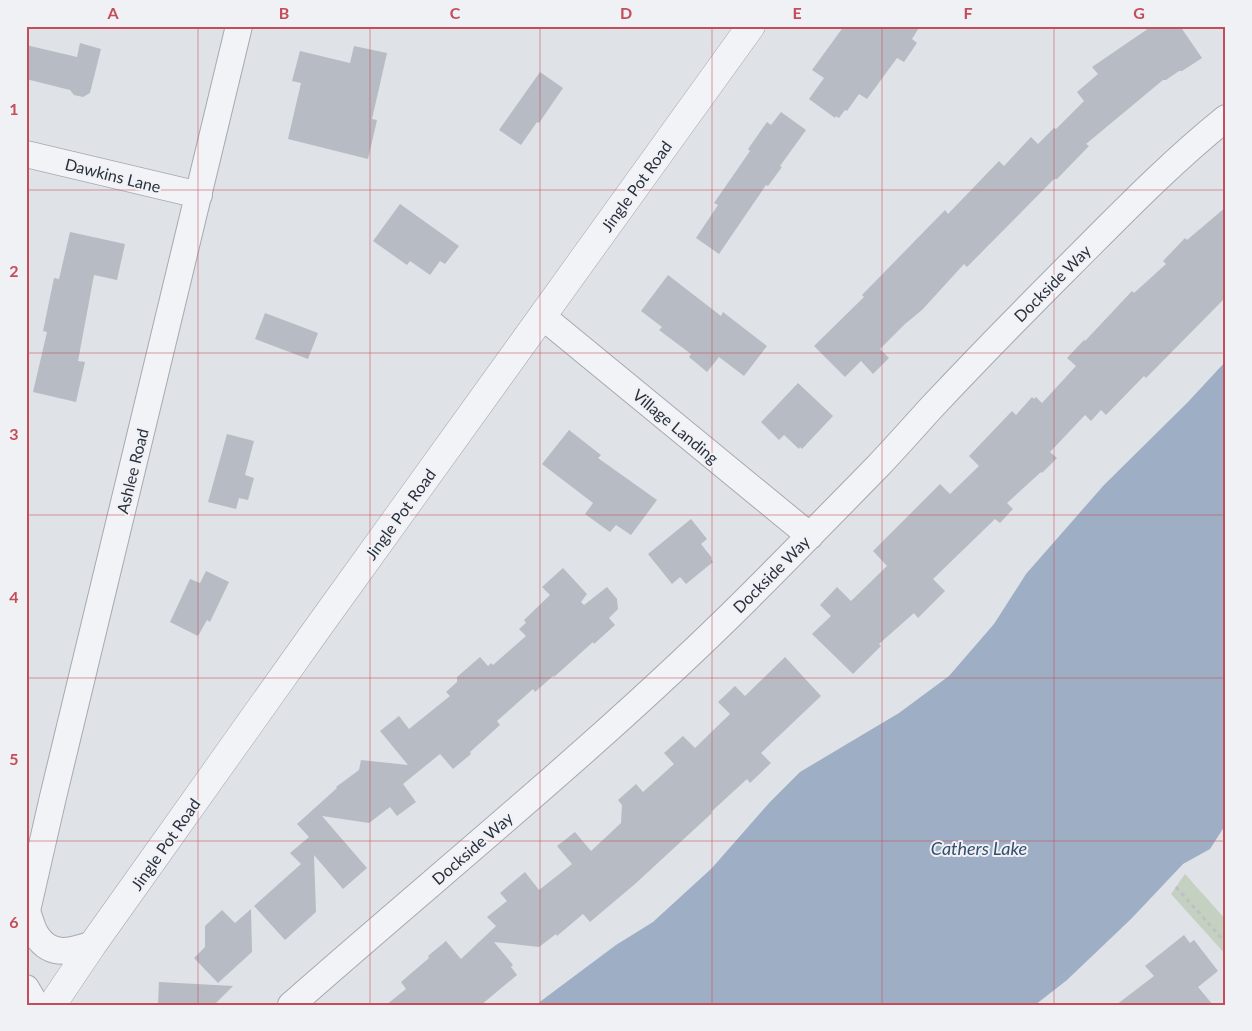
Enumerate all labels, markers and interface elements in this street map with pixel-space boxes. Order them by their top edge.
text: A [106,3,119,22]
text: B [279,3,289,22]
text: C [450,3,461,22]
text: D [620,3,632,22]
text: E [792,3,802,22]
text: F [963,3,973,22]
text: G [1133,3,1145,22]
text: 1 [9,99,19,118]
street label: Jingle Pot Road [597,137,675,235]
street label: Dawkins Lane [63,154,163,196]
street label: Dockside Way [1010,240,1095,325]
text: 2 [9,261,19,280]
street label: Village Landing [629,385,723,467]
text: 3 [9,424,19,443]
street label: Ashlee Road [112,427,152,515]
street label: Jingle Pot Road [361,465,439,563]
street label: Dockside Way [729,531,814,616]
text: 4 [9,587,19,606]
text: 5 [9,749,19,768]
street label: Jingle Pot Road [126,795,204,893]
street label: Dockside Way [428,807,517,888]
water label: Cathers Lake [931,837,1027,859]
text: 6 [9,912,19,931]

